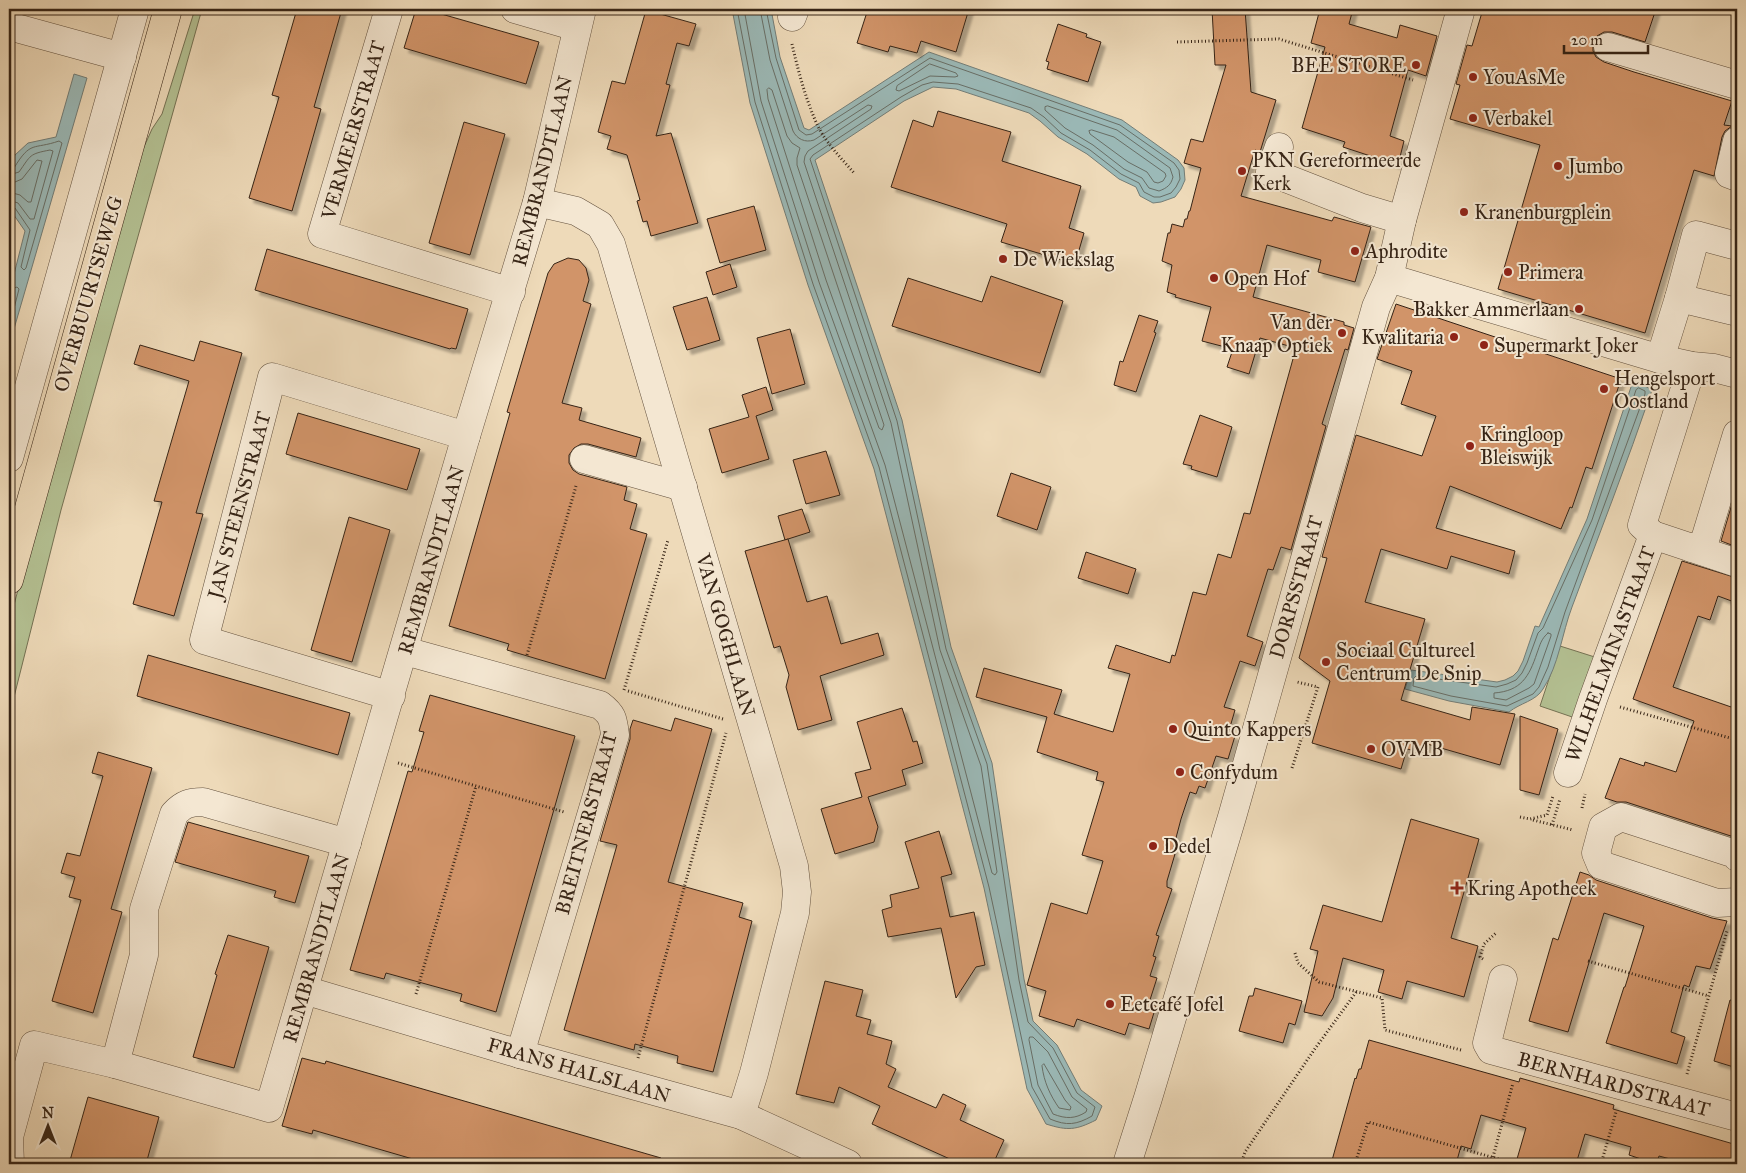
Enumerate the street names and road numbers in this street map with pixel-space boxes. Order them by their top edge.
street label: VERMEERSTRAAT [316,37,390,223]
street label: REMBRANDTLAAN [507,73,577,269]
street label: OVERBUURTSEWEG [49,193,127,395]
street label: JAN STEENSTRAAT [202,409,277,603]
street label: REMBRANDTLAAN [393,463,469,657]
street label: DORPSSTRAAT [1264,513,1328,661]
street label: WILHELMINASTRAAT [1560,543,1660,765]
street label: VAN GOGHLAAN [691,550,761,719]
street label: BREITNERSTRAAT [550,729,622,917]
street label: REMBRANDTLAAN [278,851,354,1045]
street label: FRANS HALSLAAN [485,1032,673,1108]
street label: BERNHARDSTRAAT [1515,1047,1713,1121]

